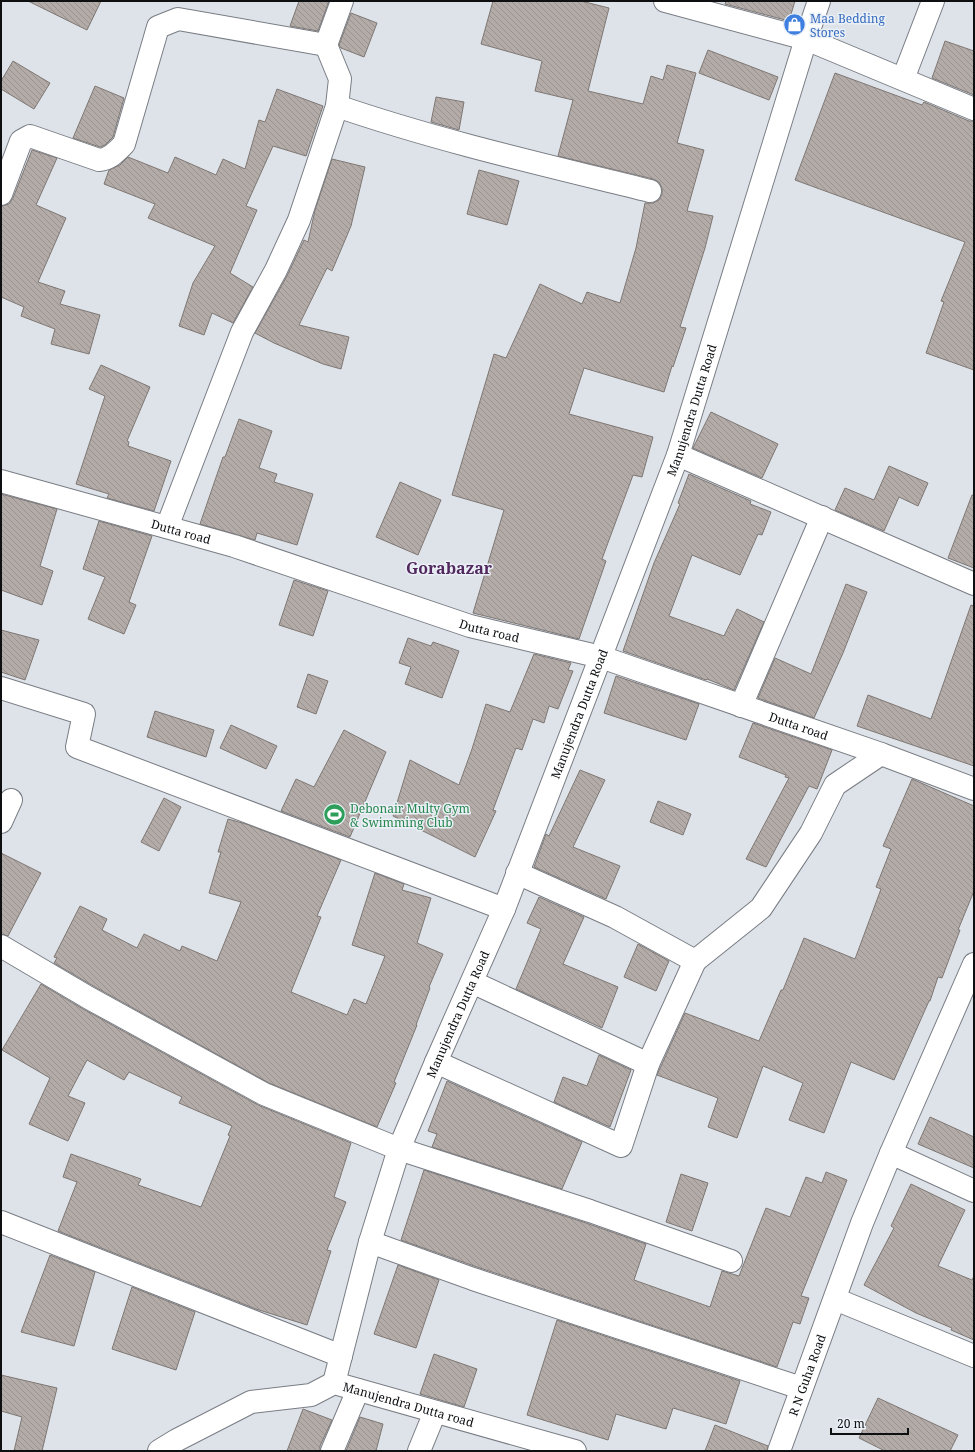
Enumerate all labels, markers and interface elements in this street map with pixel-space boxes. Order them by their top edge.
place label: Maa Bedding Stores [810,10,885,41]
shop icon: Maa Bedding Stores [782,12,808,38]
street label: Manujendra Dutta Road [662,341,720,478]
street label: Dutta road [149,515,214,548]
district label: Gorabazar [406,557,493,579]
street label: Dutta road [457,614,522,646]
street label: Manujendra Dutta Road [546,646,612,781]
street label: Dutta road [767,707,831,744]
place label: Debonair Multy Gym & Swimming Club [350,800,470,831]
sports icon: Debonair Multy Gym & Swimming Club [322,802,348,828]
street label: Manujendra Dutta Road [422,947,493,1080]
street label: R N Guha Road [784,1331,830,1418]
street label: Manujendra Dutta road [341,1377,476,1431]
scale bar [831,1410,908,1436]
text: 20 m [837,1415,865,1432]

